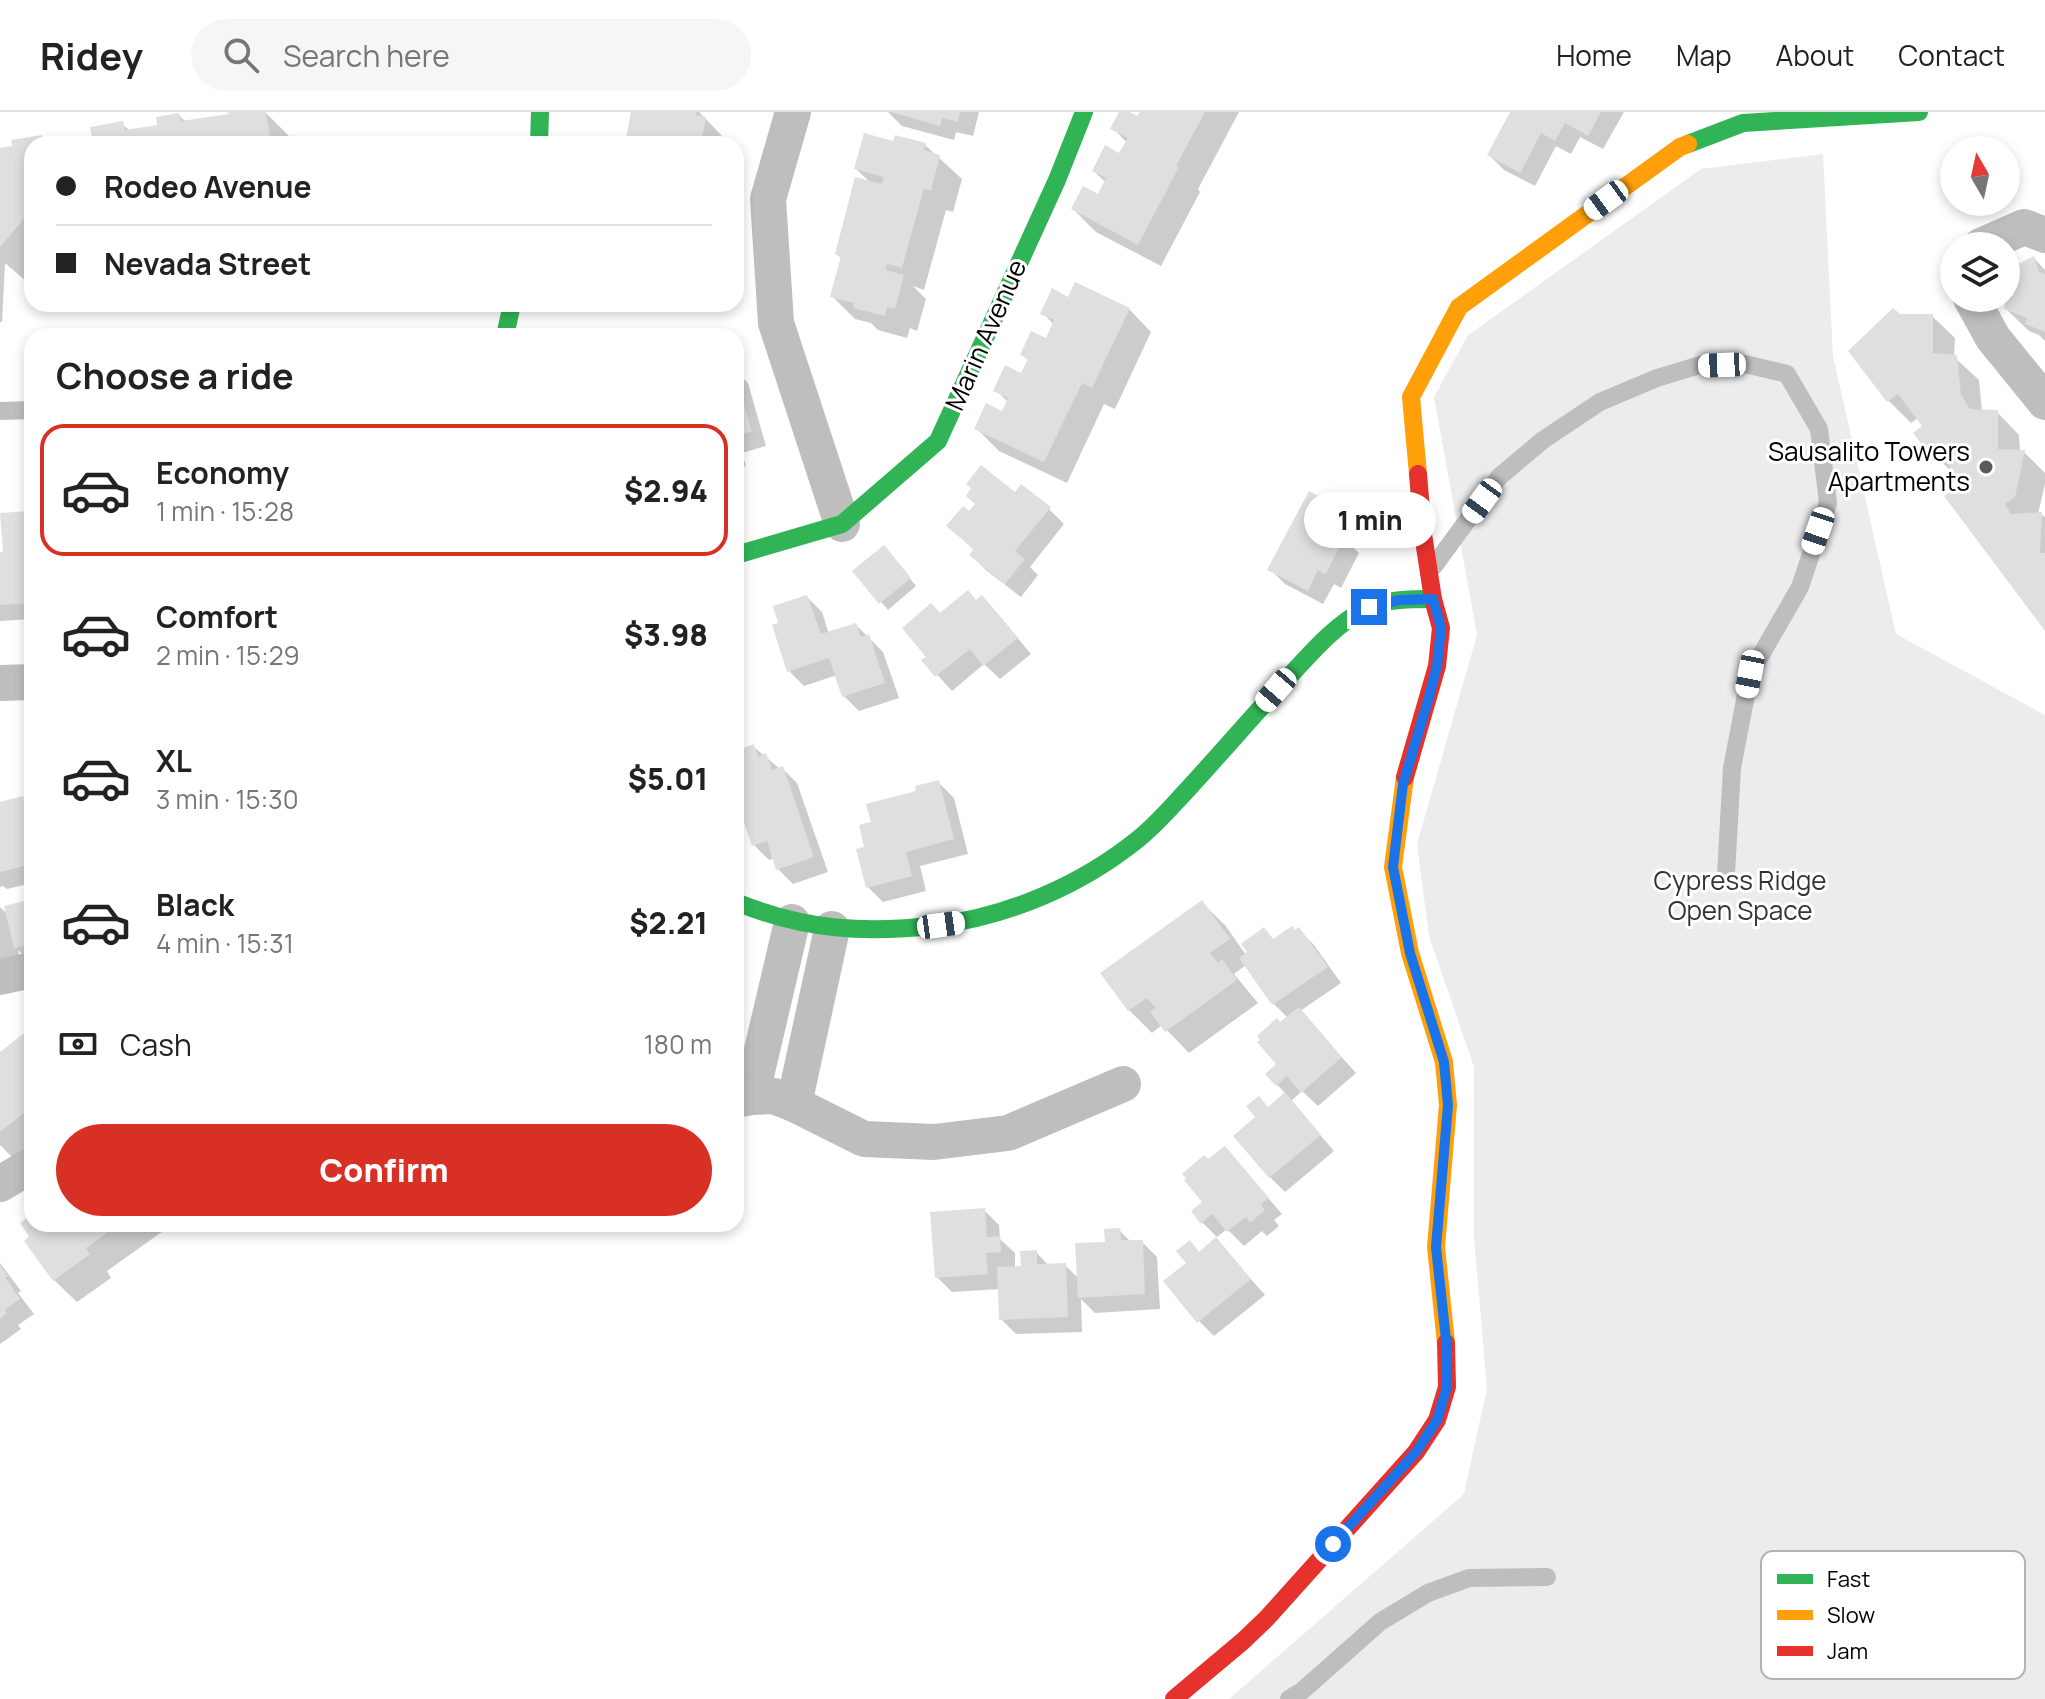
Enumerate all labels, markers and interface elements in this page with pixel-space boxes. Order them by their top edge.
search box [191,19,751,91]
text: Ridey [40,29,143,81]
icon: search [219,33,263,77]
text: Search here [283,35,450,76]
text: Home [1556,36,1632,74]
text: Map [1676,36,1732,74]
text: About [1776,36,1854,74]
text: Contact [1898,36,2005,74]
north arrow [1940,136,2020,216]
map controls [1940,136,2020,312]
text: Rodeo Avenue [104,166,312,207]
car [1580,176,1632,224]
button: layers [1940,232,2020,312]
text: Nevada Street [104,243,311,284]
street label: Marin Avenue [936,254,1034,416]
text: Choose a ride [56,351,294,400]
car [1698,352,1746,378]
place label: Sausalito Towers Apartments [1768,433,1970,499]
text: Economy [156,452,289,493]
icon: car [60,454,132,526]
marker: Sausalito Towers Apartments [1977,458,1995,476]
text: $2.94 [624,470,708,511]
car [1458,475,1506,527]
callout: 1 min [1303,491,1435,547]
text: 1 min · 15:28 [156,493,294,529]
text: 1 min [1337,502,1403,538]
car [1799,504,1837,558]
route end [1351,589,1387,625]
text: Comfort [156,596,278,637]
icon: car [60,598,132,670]
text: $3.98 [624,614,708,655]
text: 2 min · 15:29 [156,637,300,673]
car [1734,648,1766,700]
car [1251,664,1301,716]
text: XL [156,740,192,781]
icon: car [60,742,132,814]
text: $5.01 [628,758,708,799]
text: 3 min · 15:30 [156,781,299,817]
park label: Cypress Ridge Open Space [1654,862,1826,928]
text: Black [156,884,234,925]
icon: car [60,886,132,958]
text: $2.21 [629,902,708,943]
car [916,910,966,940]
text: 4 min · 15:31 [156,925,294,961]
icon: cash [56,1022,100,1066]
text: Cash [120,1024,192,1065]
text: 180 m [644,1026,712,1062]
button: Confirm [56,1124,712,1216]
route start [1315,1526,1351,1562]
legend [1761,1551,2025,1679]
text: Fast [1827,1564,1870,1594]
text: Slow [1827,1600,1875,1630]
text: Jam [1827,1636,1868,1666]

